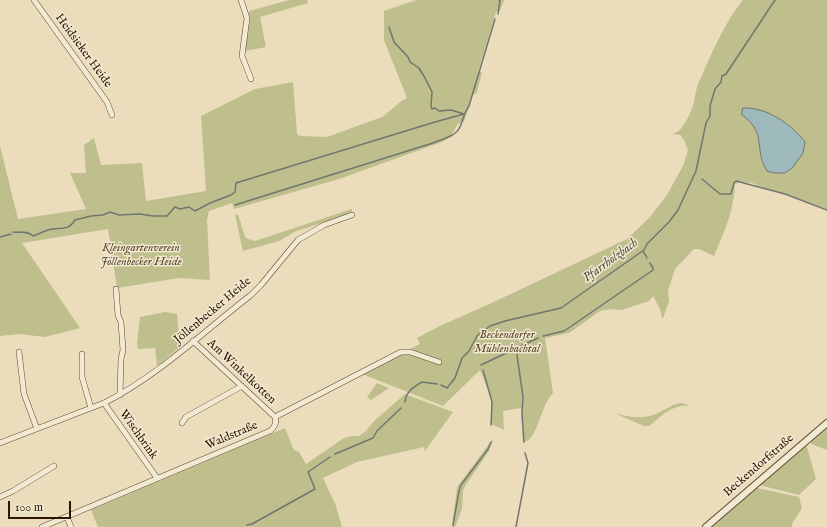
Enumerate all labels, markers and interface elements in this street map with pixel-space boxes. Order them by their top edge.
street label: Heidsieker Heide [51,11,115,91]
water label: Pfarrholzbach [580,236,642,286]
park label: Kleingartenverein Jöllenbecker Heide [100,242,182,270]
street label: Jöllenbecker Heide [172,275,254,347]
park label: Beckendorfer Mühlenbachtal [474,329,540,357]
street label: Am Winkelkotten [204,336,278,408]
street label: Wischbrink [116,407,160,463]
street label: Waldstraße [204,419,260,453]
street label: Beckendorfstraße [721,432,797,500]
scale bar [10,493,73,519]
text: 100 m [15,500,43,515]

